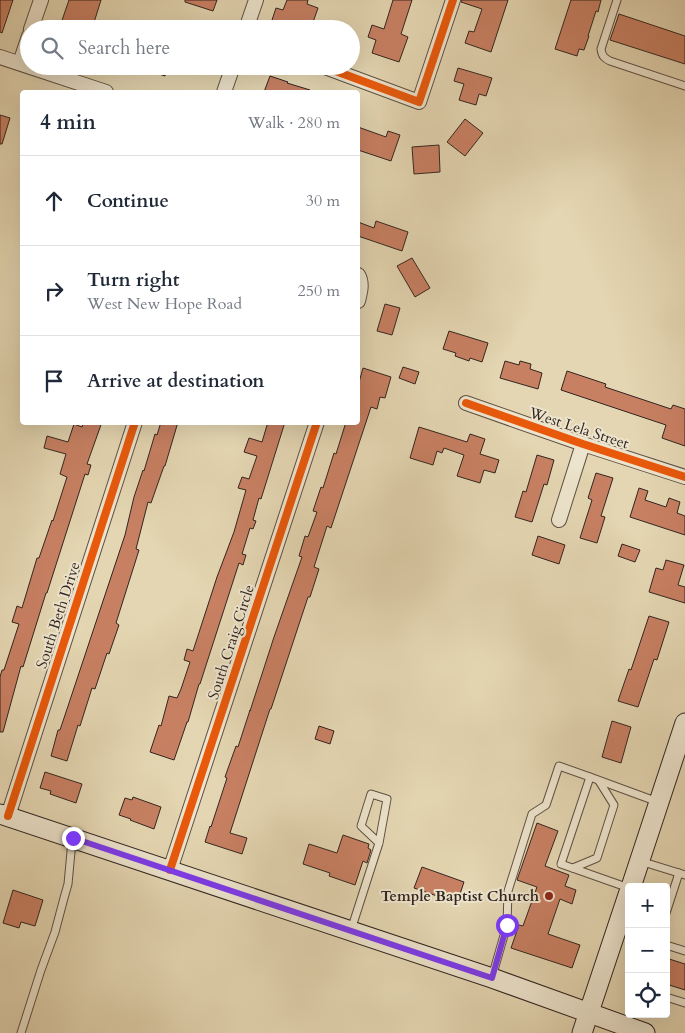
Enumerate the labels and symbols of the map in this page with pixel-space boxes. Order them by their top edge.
street label: West Lela Street [526,402,632,454]
street label: South Beth Drive [31,559,85,671]
street label: South Craig Circle [203,582,259,702]
route end [62,827,85,850]
place label: Temple Baptist Church [380,886,540,906]
marker: Temple Baptist Church [543,890,555,902]
route start [496,914,519,937]

